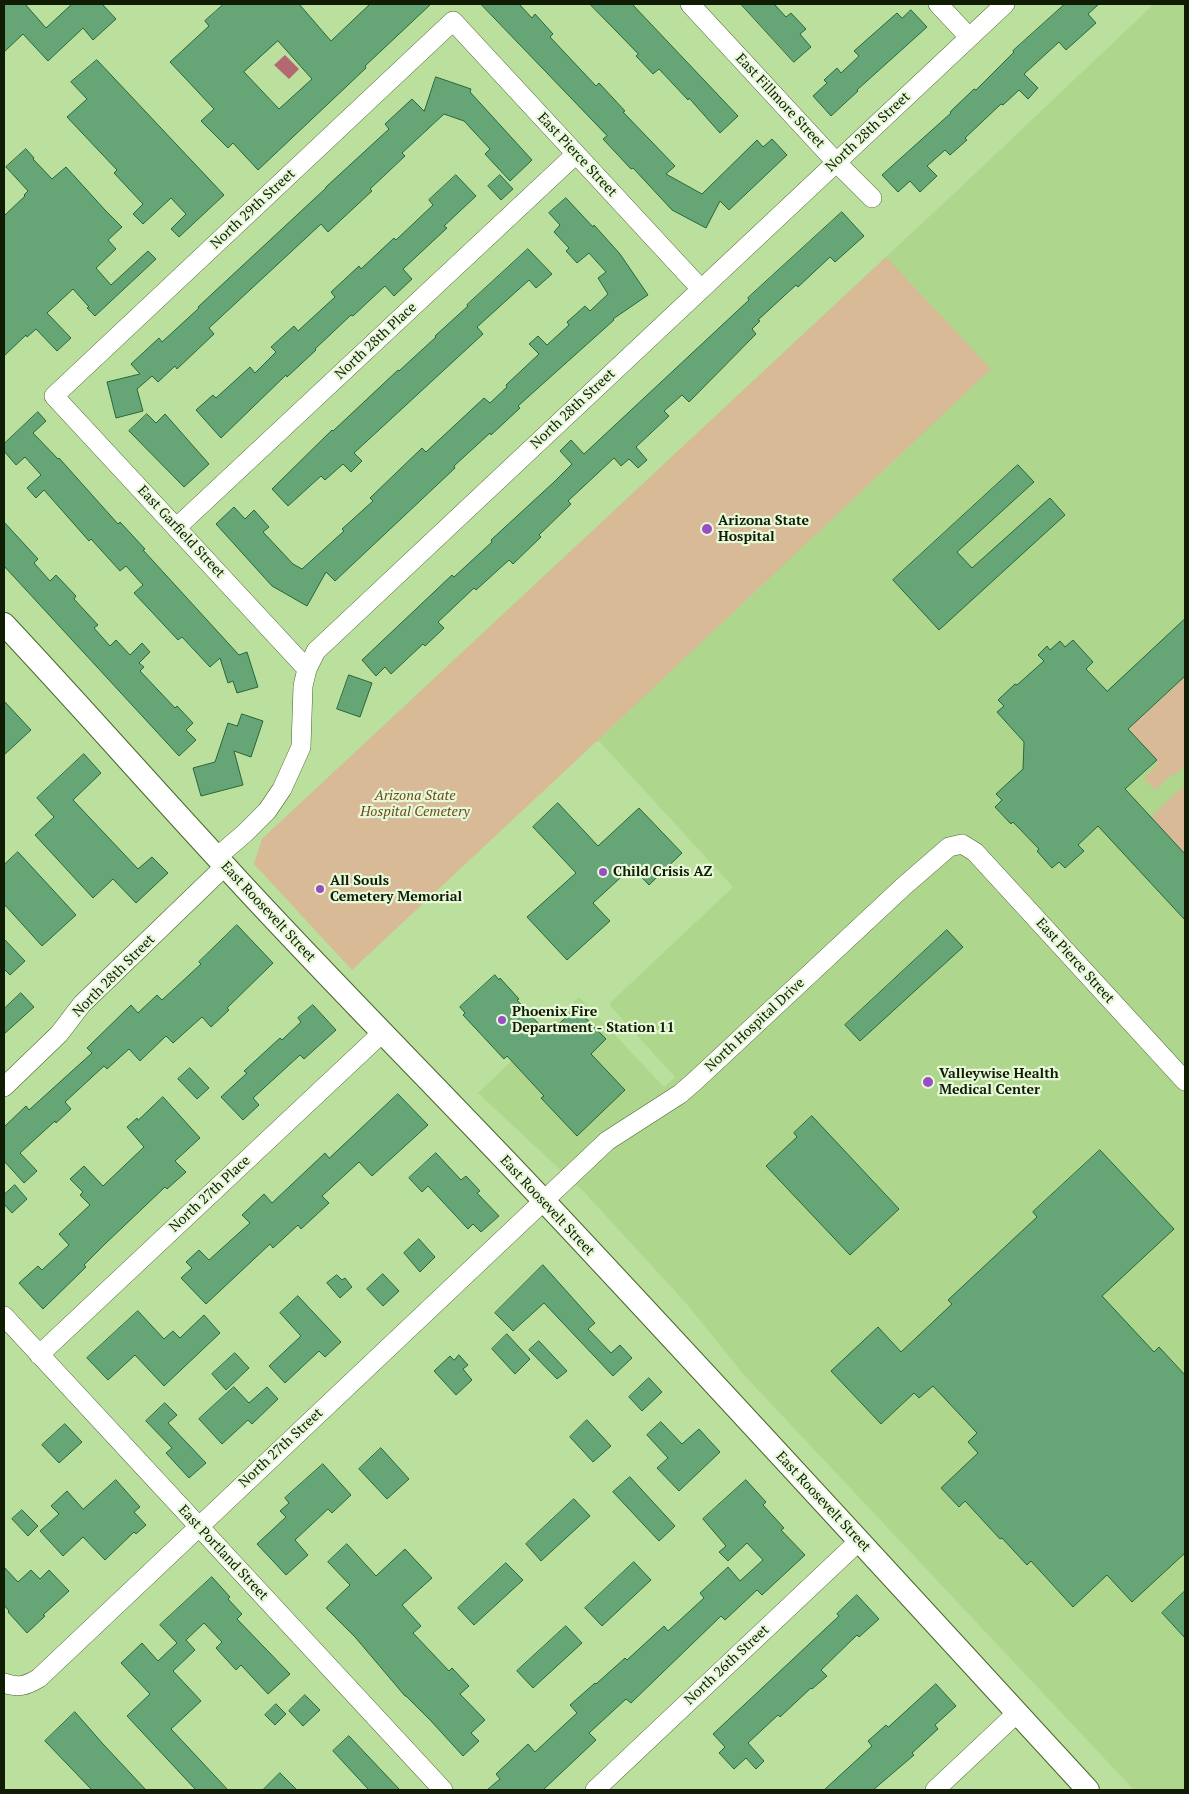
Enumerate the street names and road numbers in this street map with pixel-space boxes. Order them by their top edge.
street label: East Fillmore Street [732,50,828,152]
street label: North 28th Street [822,89,914,175]
street label: East Pierce Street [534,109,620,201]
street label: North 29th Street [207,166,299,252]
street label: North 28th Place [332,299,420,383]
street label: North 28th Street [527,366,619,452]
street label: East Garfield Street [134,482,228,582]
street label: East Roosevelt Street [217,858,319,966]
street label: East Pierce Street [1032,915,1118,1007]
street label: North 28th Street [69,931,159,1021]
street label: North Hospital Drive [702,975,808,1075]
street label: North 27th Place [166,1152,254,1236]
street label: East Roosevelt Street [496,1152,598,1260]
street label: North 27th Street [236,1405,326,1491]
street label: East Roosevelt Street [772,1448,874,1556]
street label: East Portland Street [174,1502,272,1604]
street label: North 26th Street [681,1622,773,1708]

